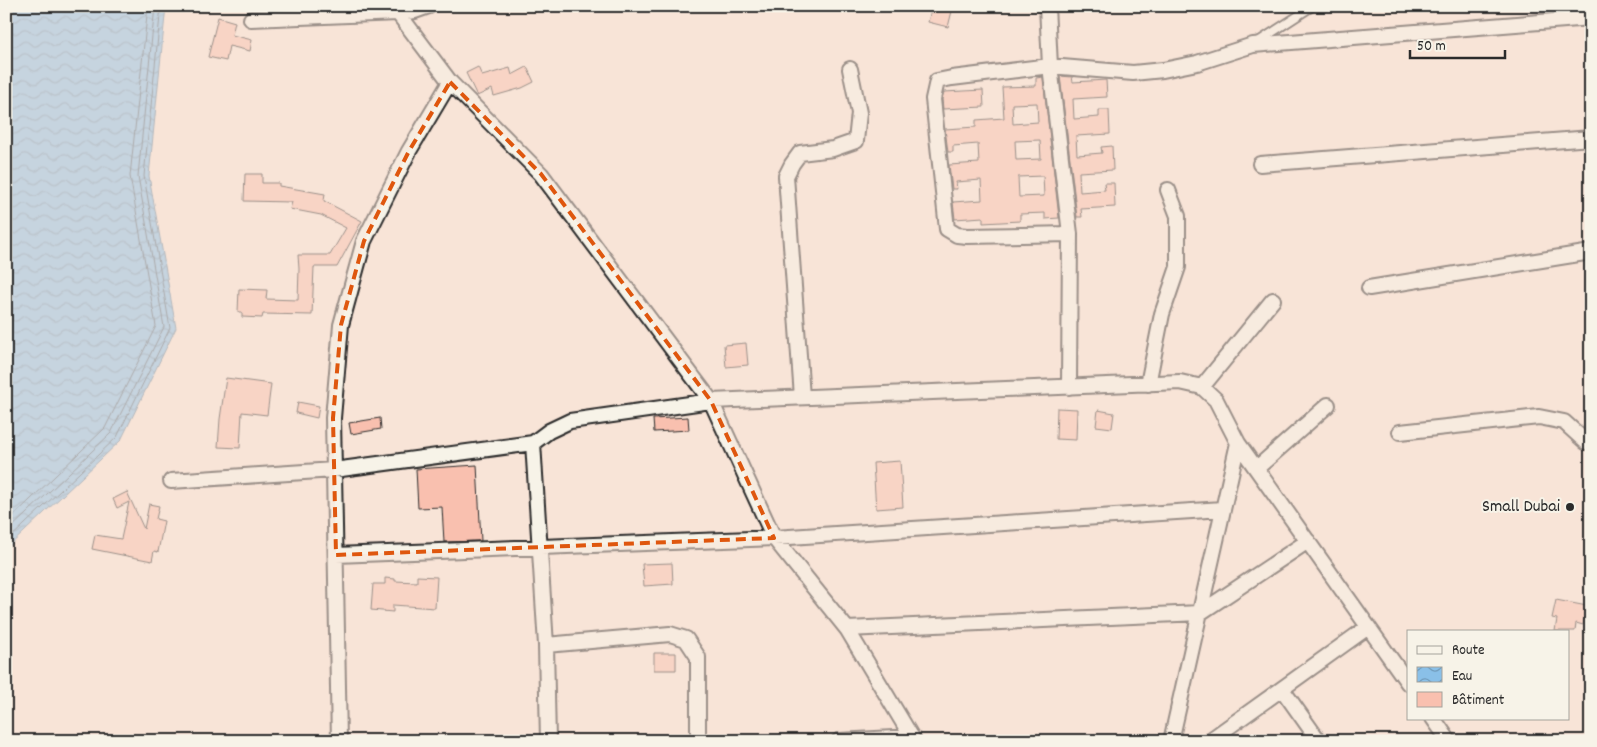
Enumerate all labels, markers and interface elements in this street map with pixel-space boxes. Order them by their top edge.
scale bar [1410,28,1504,60]
text: 50 m [1417,36,1446,58]
place label: Small Dubai [1482,495,1560,520]
marker: Small Dubai [1564,501,1576,513]
legend [1407,630,1570,720]
text: Route [1452,640,1485,662]
text: Eau [1452,666,1472,688]
text: Bâtiment [1452,690,1505,712]

